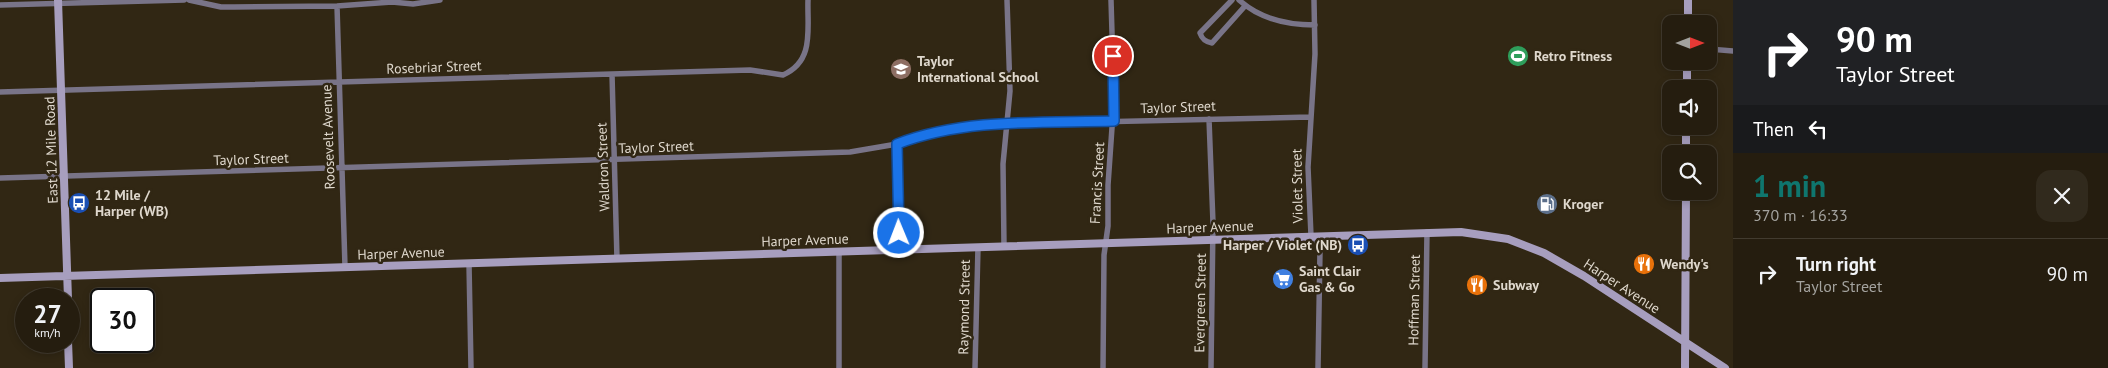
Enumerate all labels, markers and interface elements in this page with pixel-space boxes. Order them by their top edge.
north arrow [1662,15,1718,70]
map controls [1662,15,1717,200]
text: 90 m [1836,16,1913,62]
icon: right [1753,20,1818,85]
pin [1092,35,1134,77]
icon: arrive [1099,42,1127,70]
sports icon: Retro Fitness [1506,44,1530,68]
place label: Retro Fitness [1534,47,1612,65]
place label: Taylor International School [917,52,1040,86]
street label: Rosebriar Street [386,56,482,78]
school or university icon: Taylor International School [889,57,913,81]
text: Taylor Street [1836,60,1955,88]
button: sound [1662,80,1717,135]
street label: Roosevelt Avenue [317,84,339,190]
street label: East 12 Mile Road [40,96,62,204]
street label: Taylor Street [1140,97,1216,117]
icon: left [1804,115,1832,143]
text: Then [1753,117,1794,141]
street label: Waldron Street [592,122,614,212]
street label: Taylor Street [618,137,694,157]
street label: Francis Street [1086,141,1108,224]
button: search [1662,145,1717,200]
street label: Violet Street [1287,148,1307,224]
street label: Taylor Street [213,149,289,169]
text: 1 min [1753,166,1826,205]
button: close [2036,170,2088,222]
place label: 12 Mile / Harper (WB) [95,186,169,220]
bus stop icon: 12 Mile / Harper (WB) [67,191,91,215]
fuel station icon: Kroger [1535,192,1559,216]
place label: Kroger [1563,195,1603,213]
text: 370 m · 16:33 [1753,205,1848,225]
position arrow [872,206,924,258]
street label: Harper Avenue [1166,216,1254,238]
street label: Harper Avenue [761,229,849,251]
bus stop icon: Harper / Violet (NB) [1346,233,1370,257]
place label: Harper / Violet (NB) [1223,236,1342,254]
street label: Harper Avenue [357,242,445,264]
restaurant icon: Wendy's [1632,252,1656,276]
text: Turn right [1796,252,1876,276]
street label: Evergreen Street [1190,253,1210,353]
street label: Hoffman Street [1404,254,1424,346]
street label: Harper Avenue [1580,255,1664,317]
place label: Wendy's [1660,255,1709,273]
street label: Raymond Street [954,259,974,355]
icon: right [1753,260,1781,288]
place label: Saint Clair Gas & Go [1299,262,1361,296]
text: 90 m [2047,262,2088,286]
supermarket icon: Saint Clair Gas & Go [1271,267,1295,291]
restaurant icon: Subway [1465,273,1489,297]
place label: Subway [1493,276,1539,294]
text: Taylor Street [1796,276,1882,296]
speed limit sign: 30 [90,288,155,353]
text: 27 [33,298,62,330]
text: km/h [34,325,61,340]

